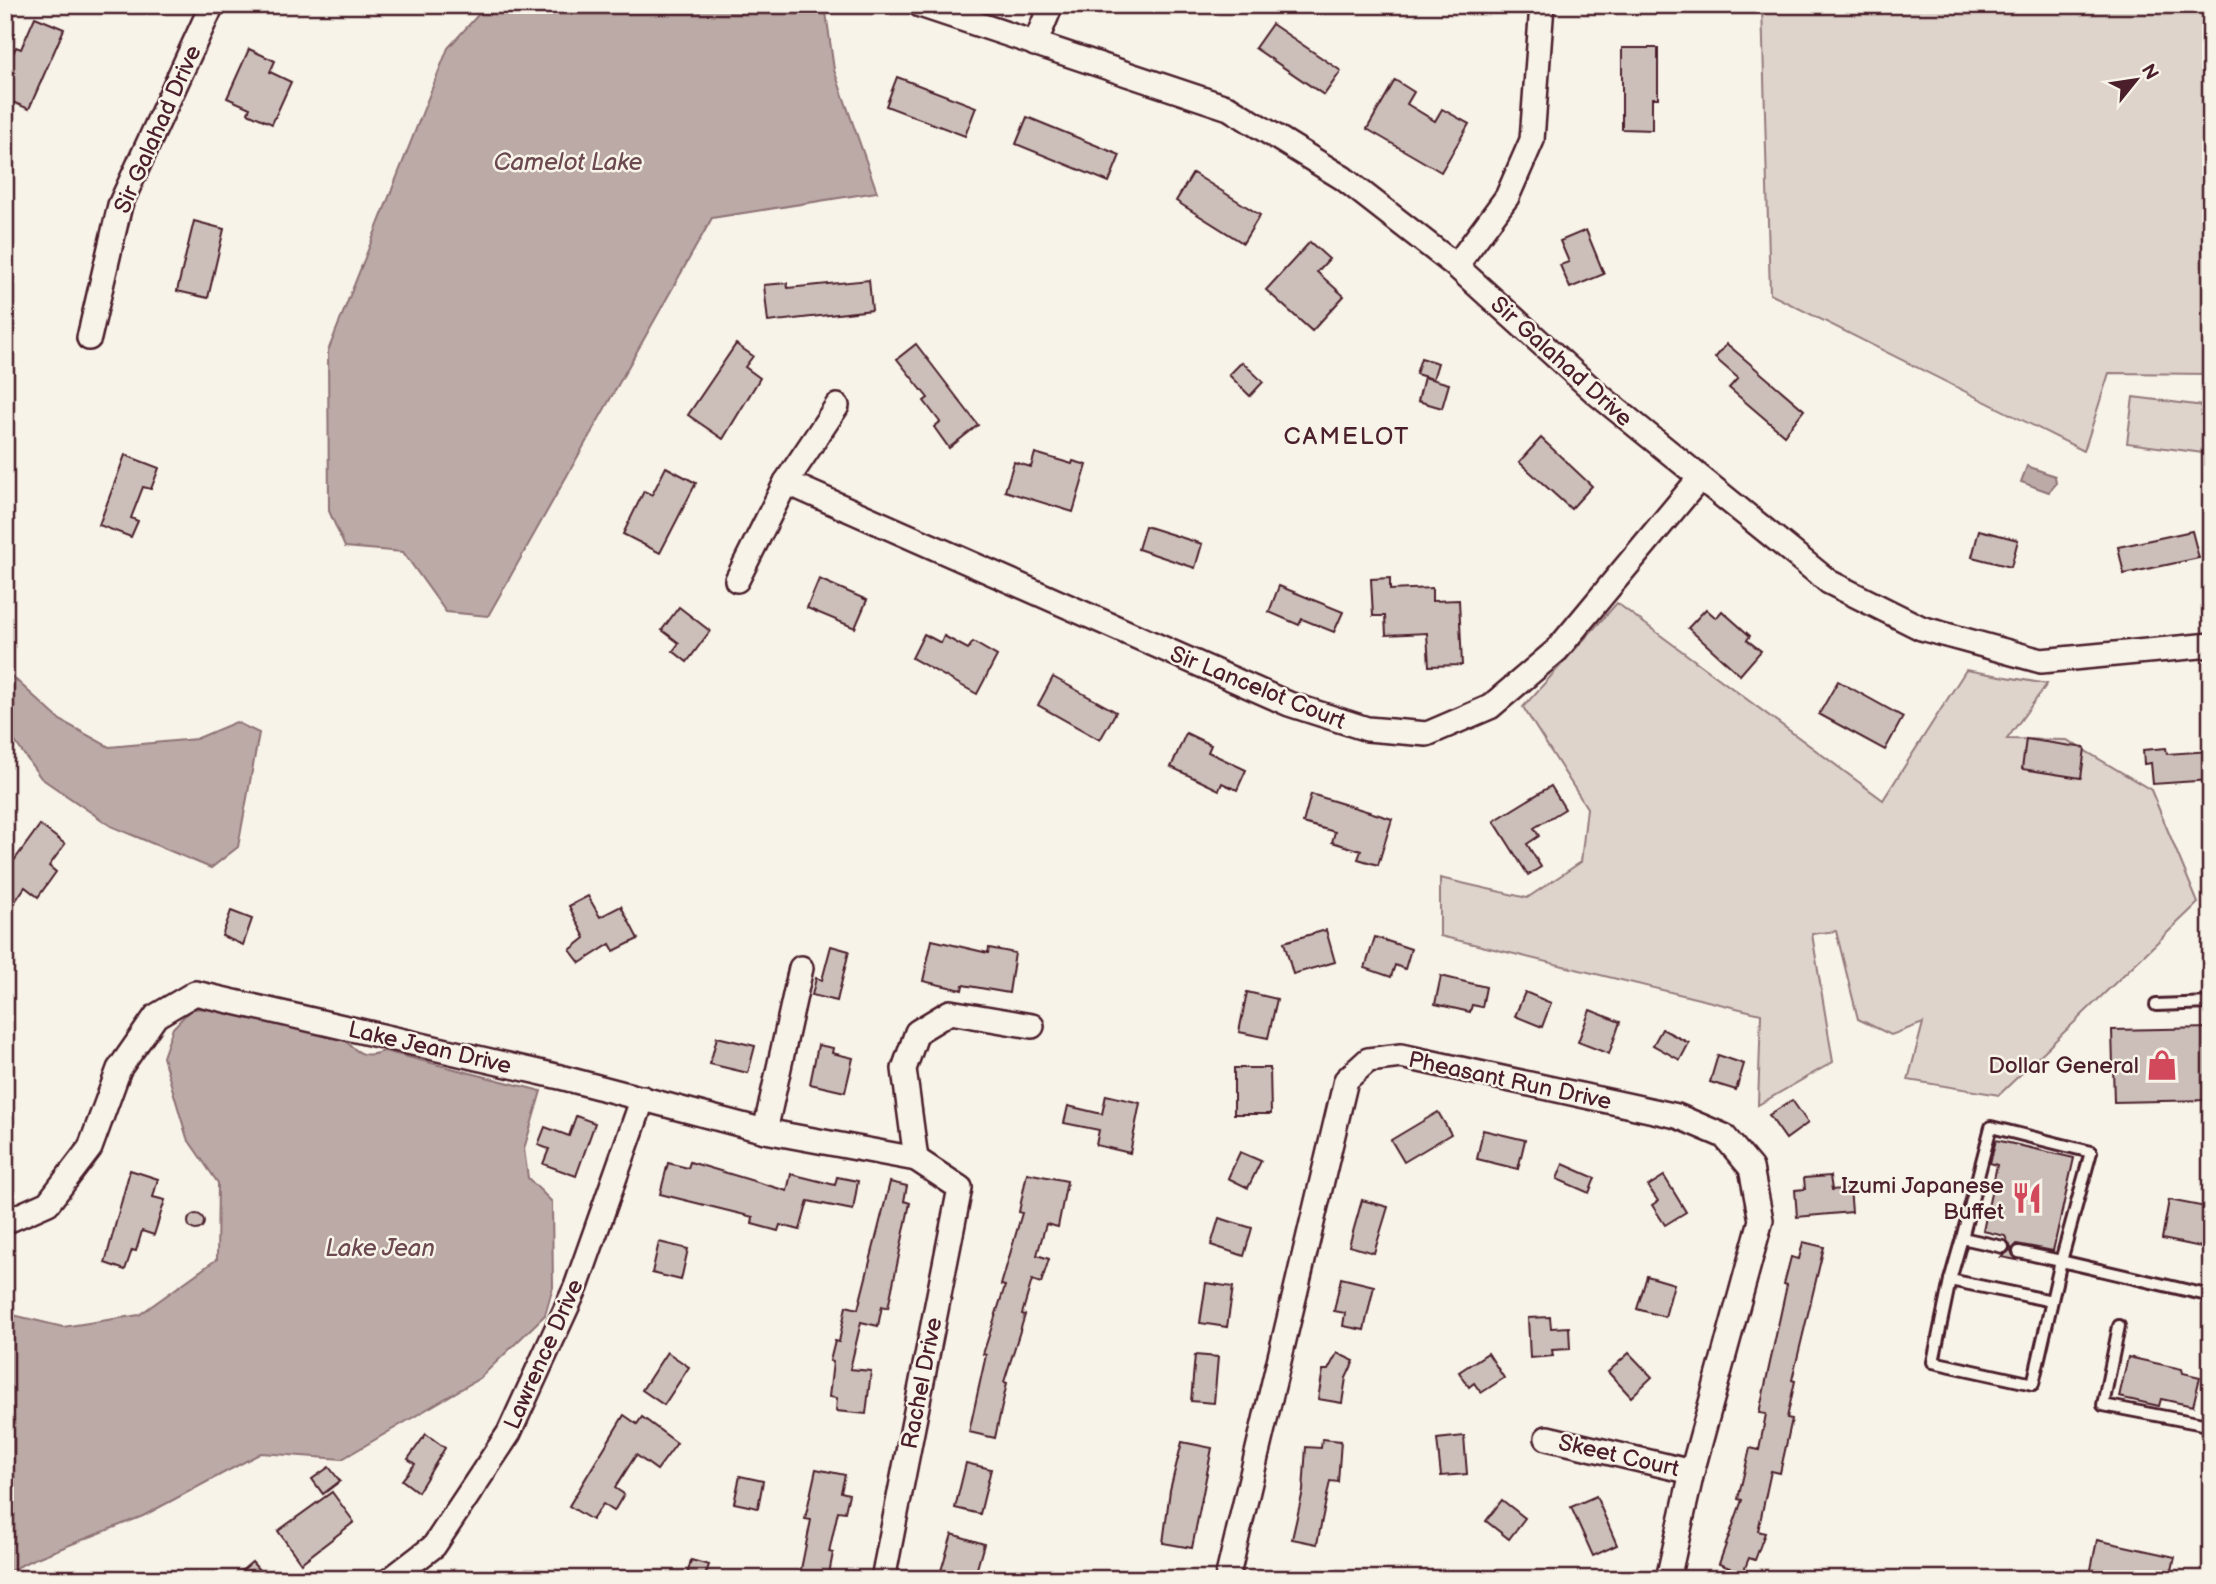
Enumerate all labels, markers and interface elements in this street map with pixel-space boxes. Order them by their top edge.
street label: Sir Galahad Drive [108,41,208,218]
north arrow [2100,46,2170,116]
text: N [2136,60,2163,84]
water label: Camelot Lake [493,148,643,177]
street label: Sir Galahad Drive [1485,291,1638,433]
district label: CAMELOT [1284,422,1410,451]
street label: Sir Lancelot Court [1166,640,1349,736]
street label: Lake Jean Drive [345,1016,514,1080]
street label: Pheasant Run Drive [1406,1046,1614,1116]
shop icon: Dollar General [2145,1048,2179,1082]
place label: Dollar General [1988,1052,2139,1080]
place label: Izumi Japanese Buffet [1841,1172,2004,1226]
restaurant icon: Izumi Japanese Buffet [2010,1181,2044,1215]
water label: Lake Jean [325,1234,435,1263]
street label: Lawrence Drive [498,1275,590,1434]
street label: Rachel Drive [896,1315,948,1451]
street label: Skeet Court [1556,1429,1682,1483]

